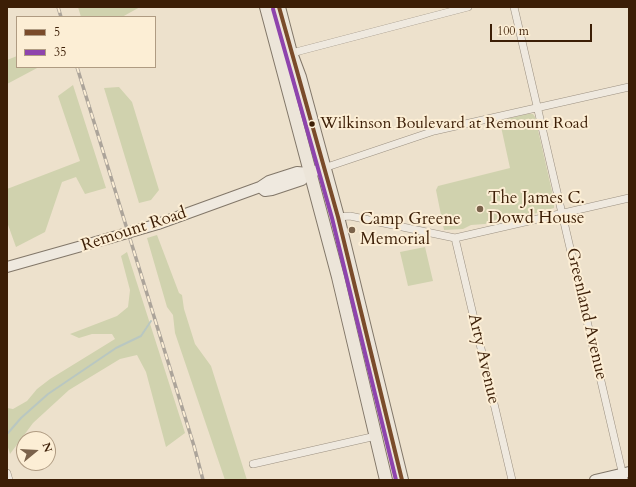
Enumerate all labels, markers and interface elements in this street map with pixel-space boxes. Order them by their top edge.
legend [16,16,156,68]
scale bar [492,16,594,42]
text: 100 m [497,23,529,39]
text: 5 [54,24,60,40]
text: 35 [54,44,66,60]
place label: Wilkinson Boulevard at Remount Road [320,114,588,134]
marker: Wilkinson Boulevard at Remount Road [307,119,317,129]
place label: The James C. Dowd House [488,189,585,229]
street label: Remount Road [79,203,189,257]
marker: The James C. Dowd House [475,204,485,214]
place label: Camp Greene Memorial [360,210,461,250]
marker: Camp Greene Memorial [347,225,357,235]
street label: Greenland Avenue [561,246,611,382]
street label: Arty Avenue [463,312,503,406]
north arrow [16,431,56,471]
text: N [38,441,56,454]

